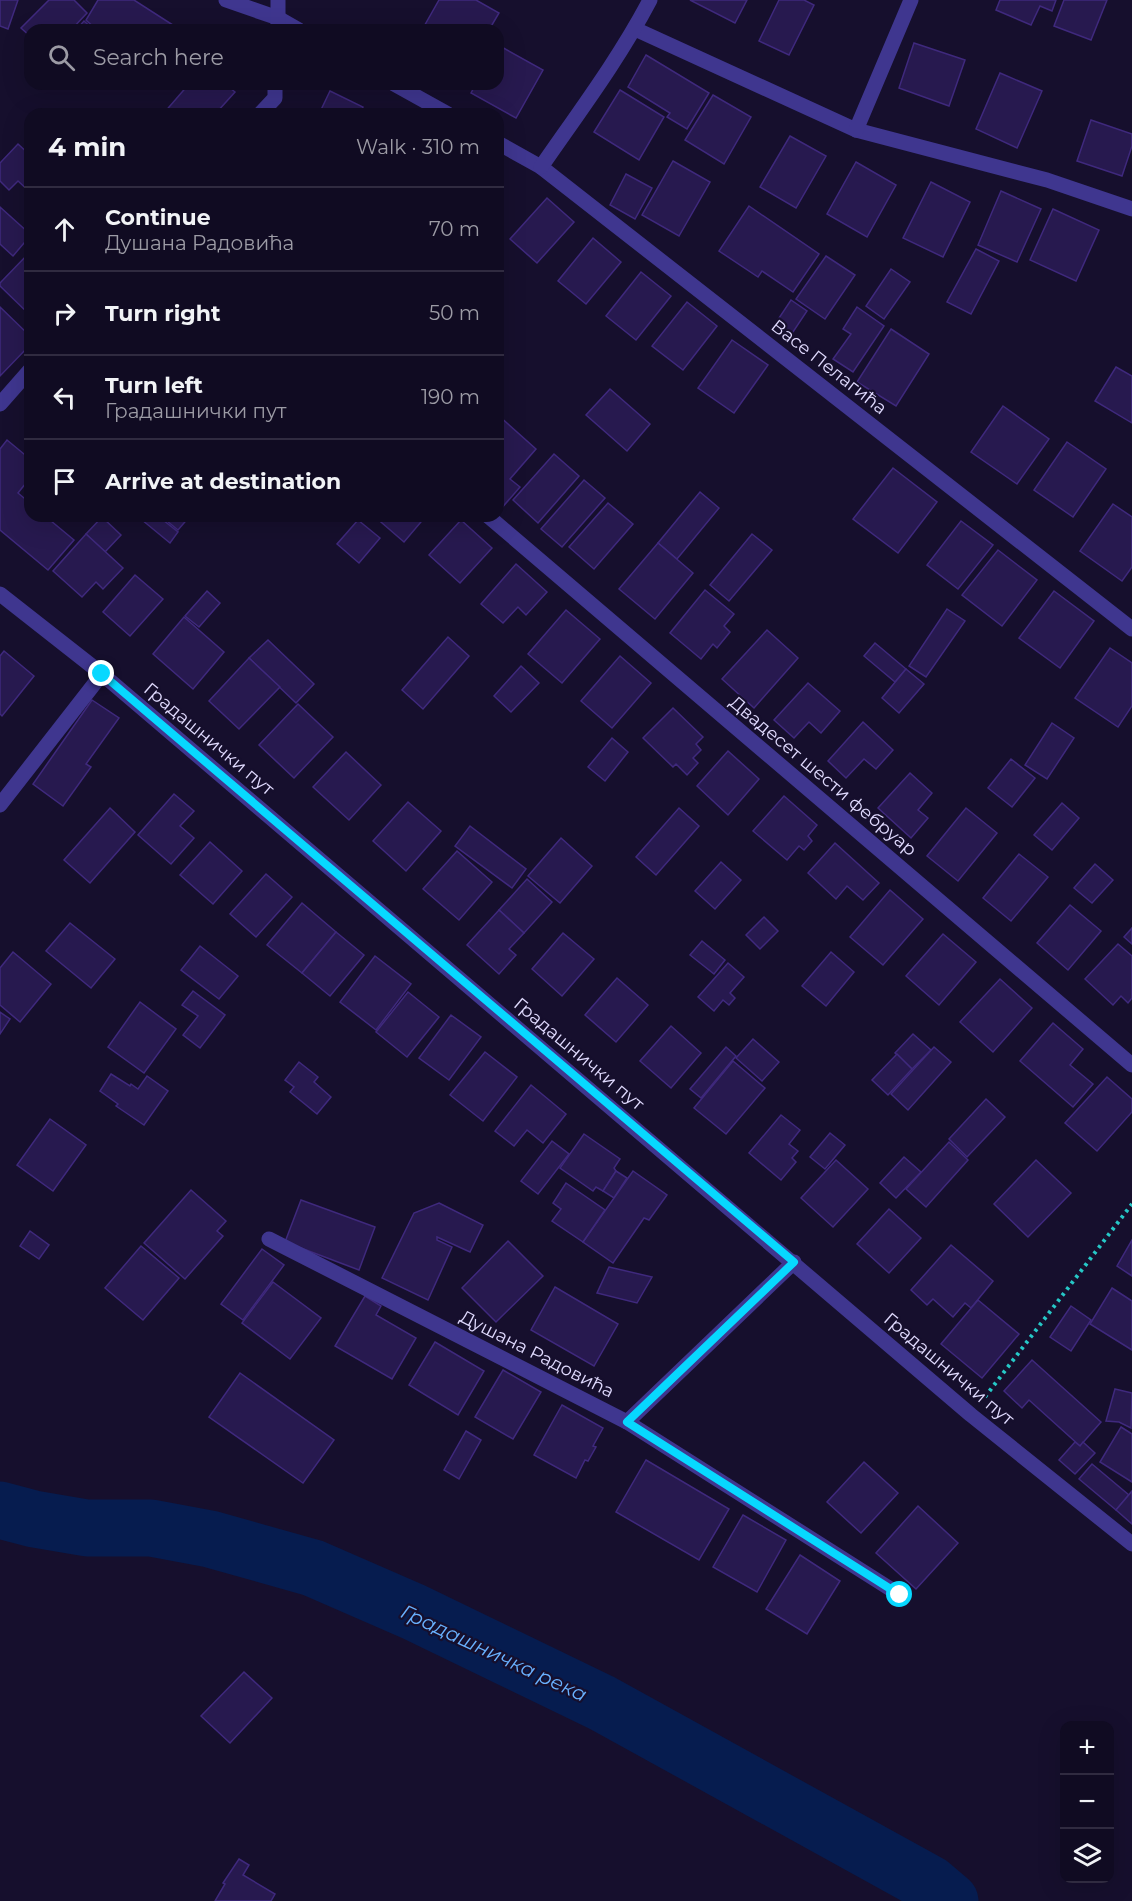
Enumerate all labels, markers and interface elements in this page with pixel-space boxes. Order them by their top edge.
search box [24,24,504,90]
icon: search [45,41,78,74]
text: Search here [93,44,224,71]
text: 4 min [48,131,126,163]
text: Walk · 310 m [356,135,480,159]
text: Continue [105,204,211,231]
icon: ahead [48,213,81,246]
text: 70 m [429,217,480,241]
text: Душана Радовића [105,231,294,255]
icon: right [48,297,81,330]
text: Turn right [105,300,220,327]
text: 50 m [429,301,480,325]
street label: Васе Пелагића [767,315,891,419]
text: Turn left [105,372,203,399]
icon: left [48,381,81,414]
text: 190 m [421,385,480,409]
text: Градашнички пут [105,399,287,423]
icon: arrive [48,465,81,498]
text: Arrive at destination [105,468,341,495]
route end [88,660,114,686]
street label: Градашнички пут [139,678,279,800]
street label: Двадесет шести фебруар [725,691,921,861]
street label: Градашнички пут [509,993,649,1115]
street label: Душана Радовића [456,1306,618,1402]
street label: Градашнички пут [879,1308,1019,1430]
route start [886,1581,912,1607]
water label: Градашничка река [397,1599,591,1707]
map controls [1060,1721,1114,1883]
button: + [1060,1721,1114,1775]
button: − [1060,1775,1114,1829]
button: layers [1060,1829,1114,1883]

